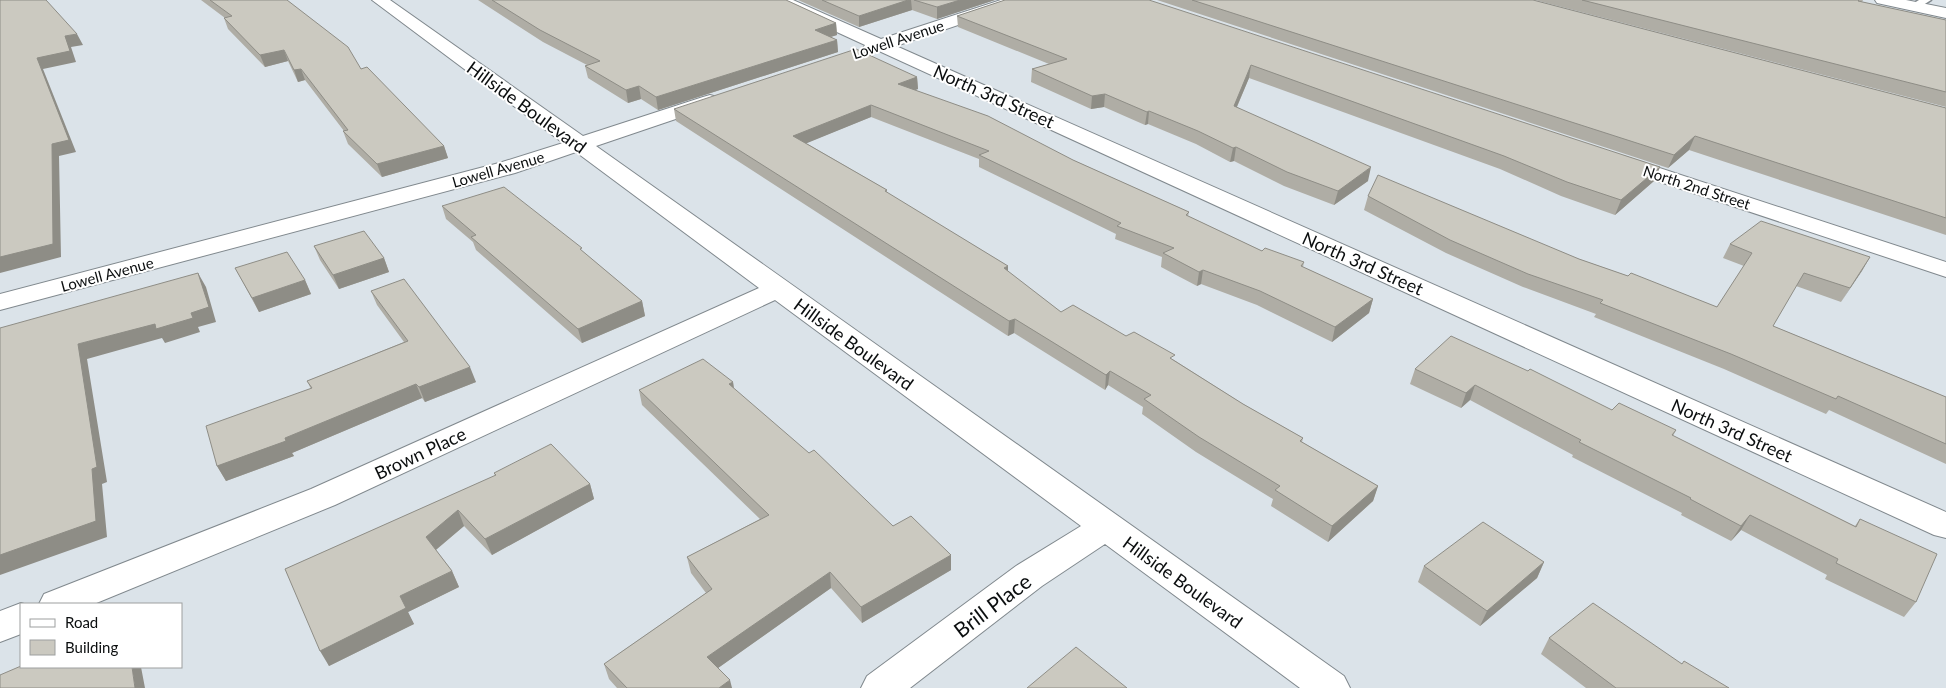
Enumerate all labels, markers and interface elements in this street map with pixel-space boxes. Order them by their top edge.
street label: Lowell Avenue [850,16,946,62]
street label: Hillside Boulevard [463,56,591,158]
street label: North 3rd Street [930,60,1058,133]
street label: Lowell Avenue [450,147,546,191]
street label: North 2nd Street [1641,161,1753,213]
street label: North 3rd Street [1299,227,1427,300]
street label: Lowell Avenue [59,253,155,295]
street label: Hillside Boulevard [790,293,918,395]
street label: North 3rd Street [1668,394,1796,467]
street label: Brown Place [371,422,469,484]
street label: Hillside Boulevard [1119,531,1247,633]
street label: Brill Place [948,568,1036,642]
legend [20,603,182,668]
text: Road [65,613,98,631]
text: Building [65,638,118,656]

